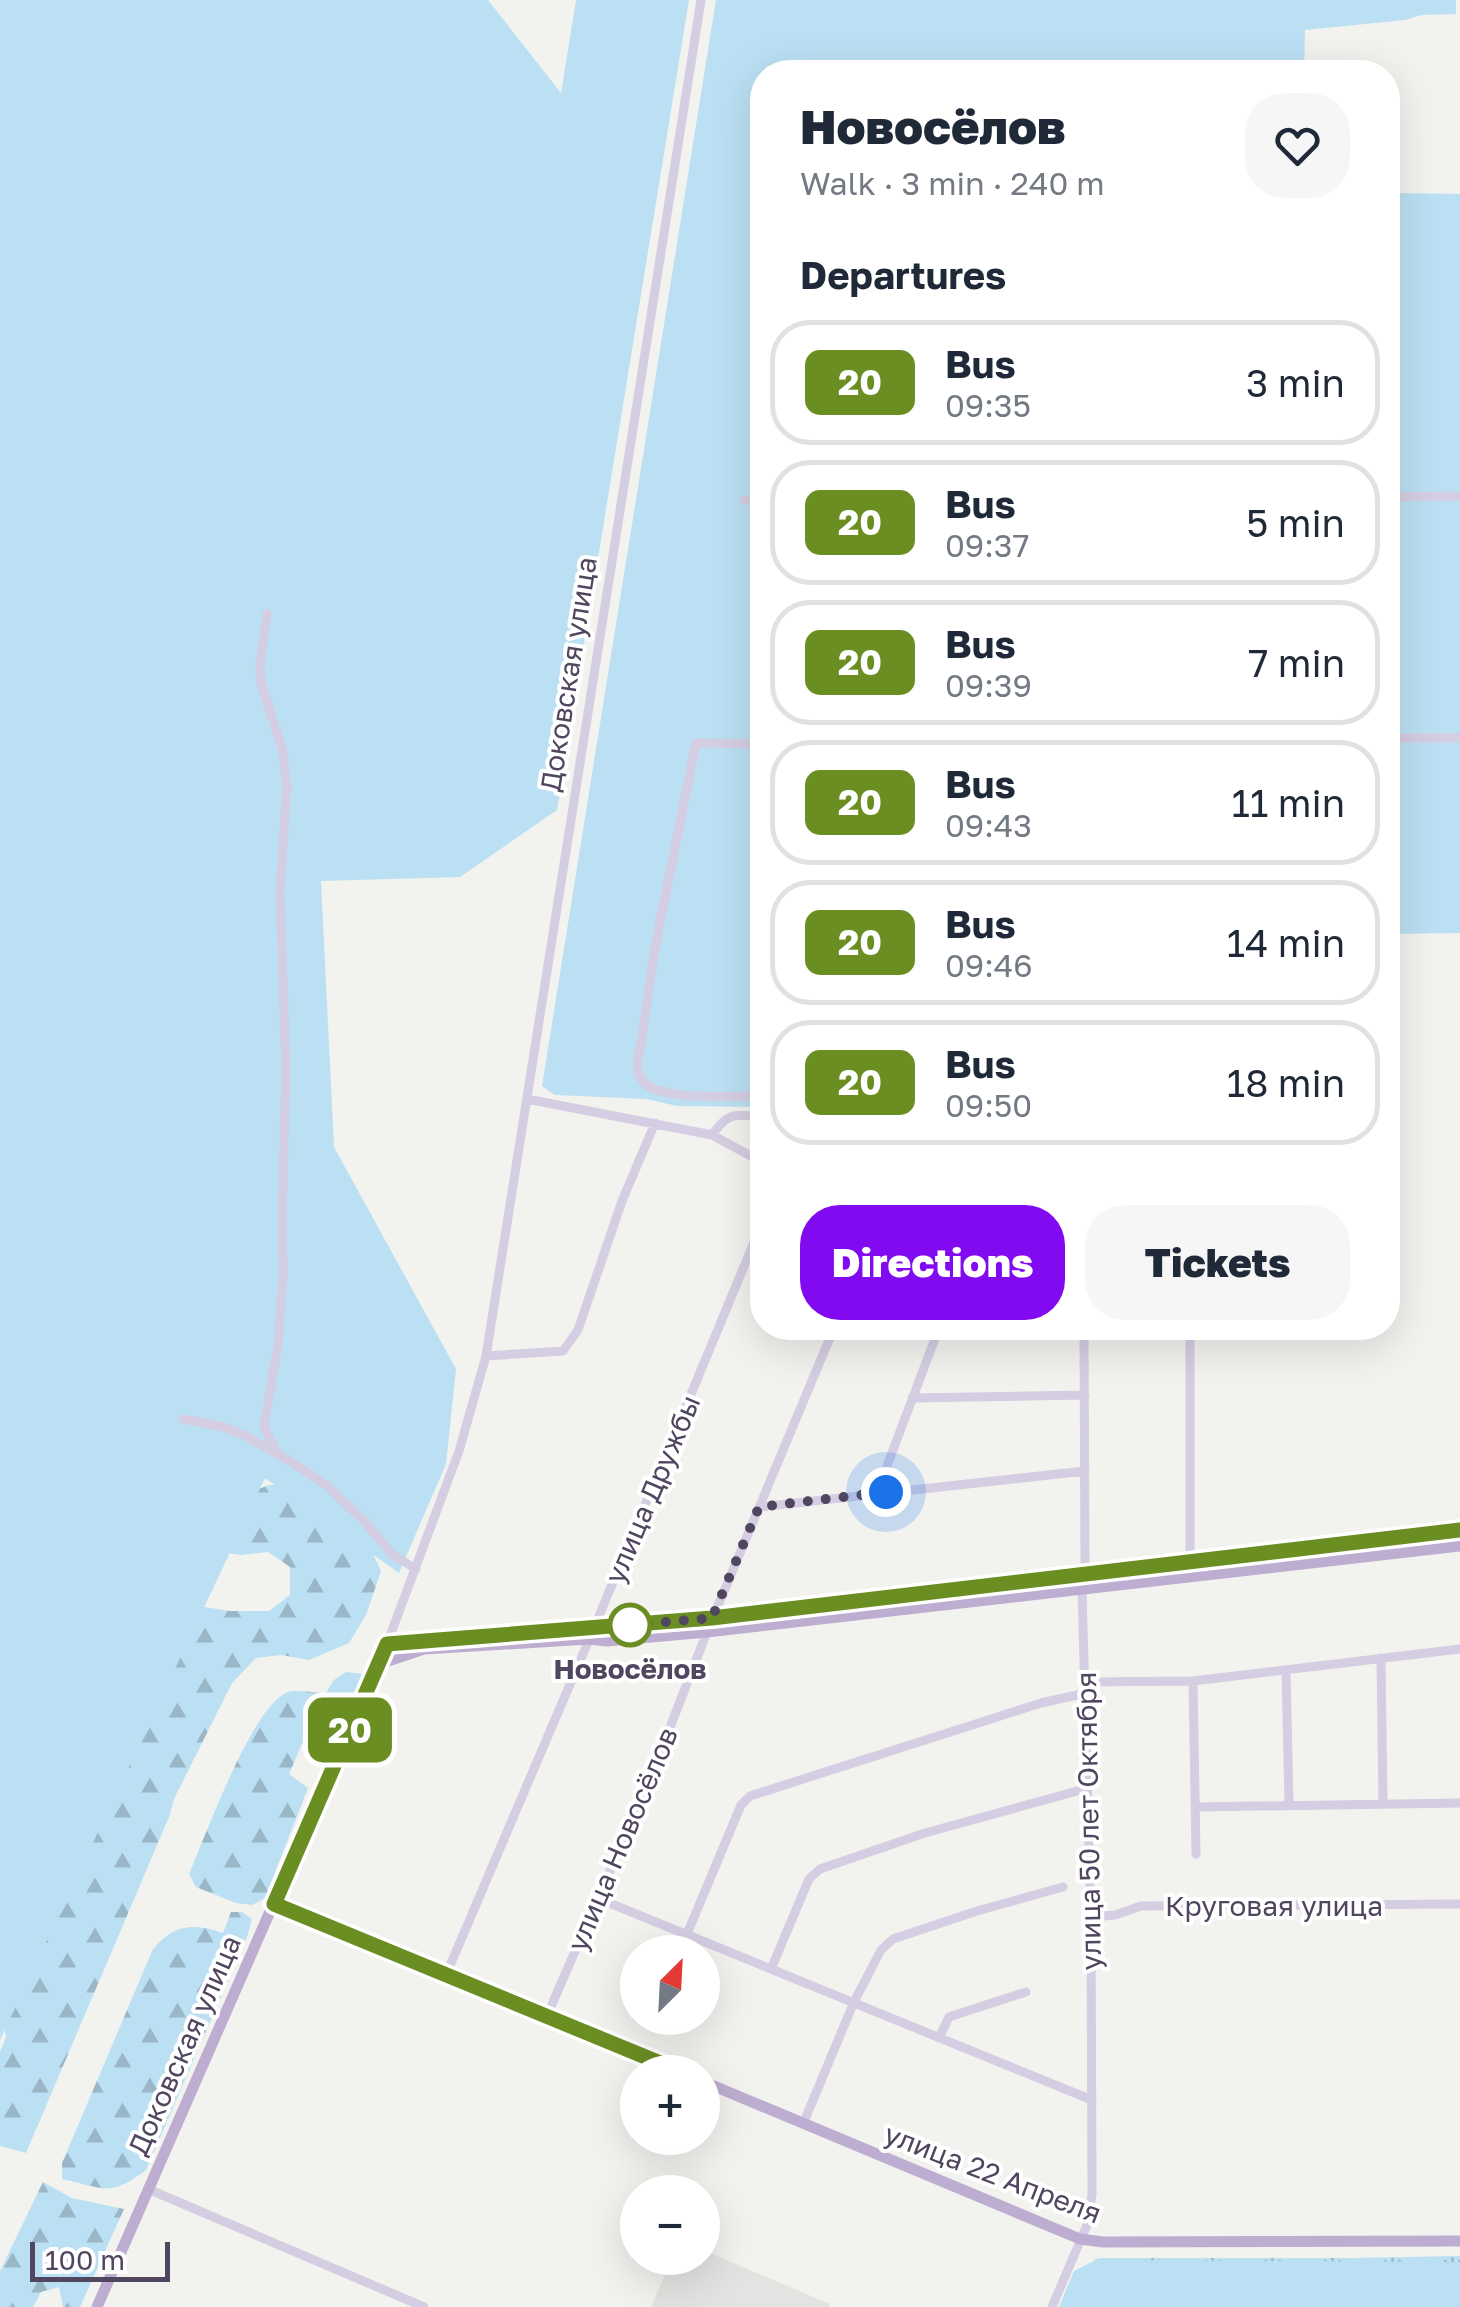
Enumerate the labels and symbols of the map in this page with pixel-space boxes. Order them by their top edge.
street label: Доковская улица [533,554,603,794]
street label: улица Дружбы [597,1390,707,1588]
your location [861,1467,911,1517]
marker: Новосёлов [609,1604,651,1646]
place label: Новосёлов [553,1652,707,1685]
street label: улица 50 лет Октября [1069,1671,1107,1971]
line badge: 20 [305,1698,395,1762]
street label: улица Новосёлов [560,1722,684,1956]
street label: Круговая улица [1165,1889,1383,1922]
street label: Доковская улица [121,1930,247,2160]
north arrow [620,1935,720,2035]
street label: улица 22 Апреля [880,2116,1106,2230]
scale bar [30,2237,170,2282]

